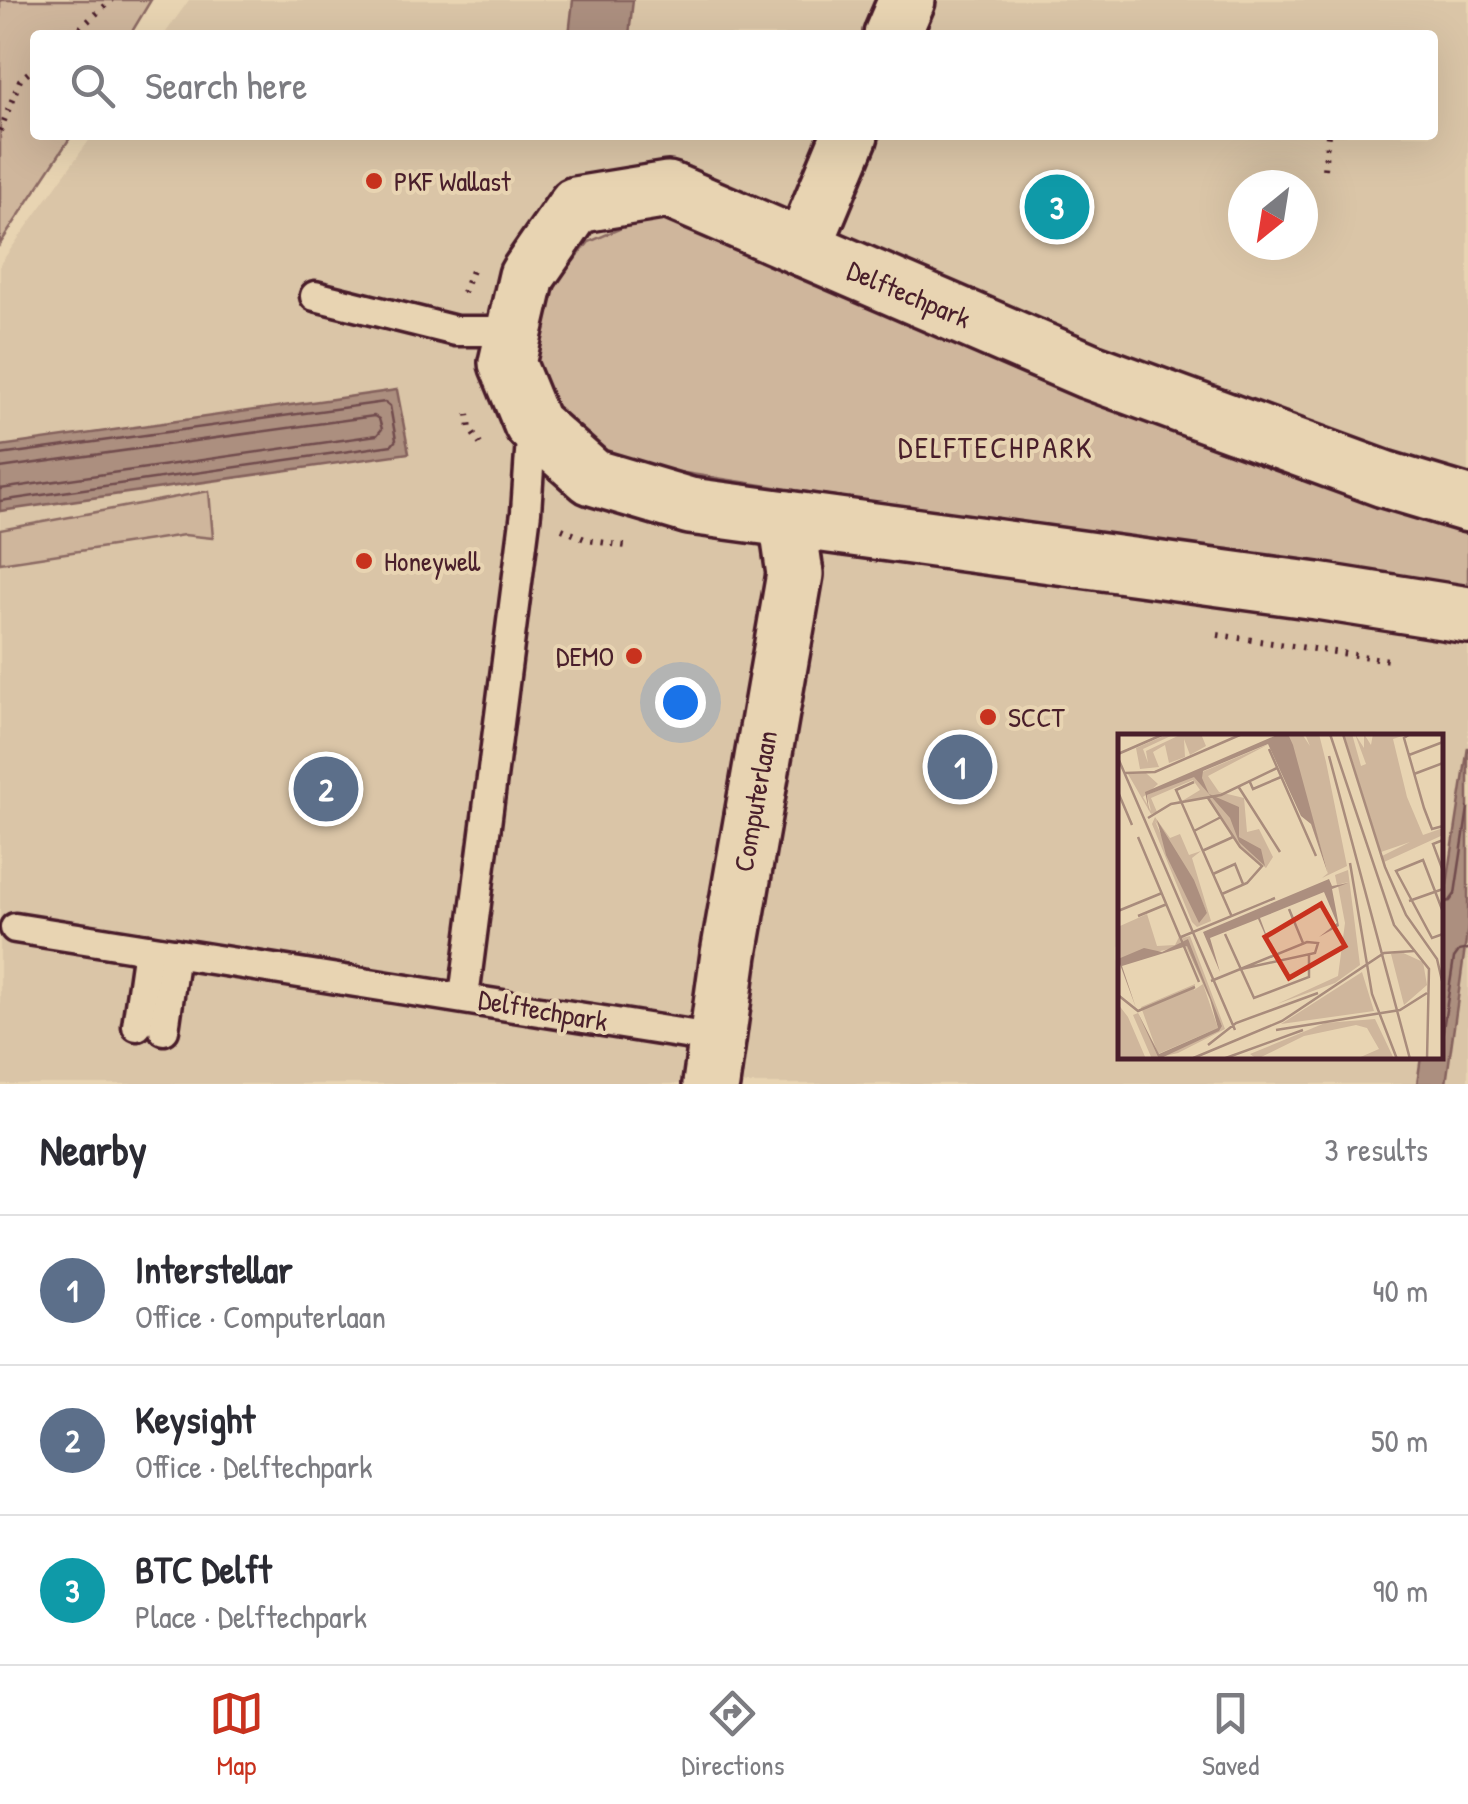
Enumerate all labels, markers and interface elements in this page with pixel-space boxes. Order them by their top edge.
search box [30,30,1438,140]
icon: search [65,58,120,113]
text: Search here [145,59,307,111]
place label: PKF Wallast [394,162,511,200]
marker: PKF Wallast [363,170,385,192]
pin: 3 [1024,170,1090,244]
north arrow [1228,170,1318,260]
street label: Delftechpark [841,251,977,337]
district label: DELFTECHPARK [898,427,1094,467]
place label: Honeywell [384,542,481,580]
marker: Honeywell [353,550,375,572]
place label: DEMO [556,637,614,675]
marker: DEMO [623,645,645,667]
your location [655,677,706,728]
place label: SCCT [1008,698,1066,736]
marker: SCCT [977,706,999,728]
street label: Computerlaan [724,728,786,874]
pin: 1 [928,730,992,804]
inset map [1118,734,1443,1059]
pin: 2 [294,752,358,826]
street label: Delftechpark [475,980,611,1040]
text: Nearby [40,1121,147,1178]
text: 3 results [1324,1128,1428,1171]
text: Interstellar [135,1243,293,1295]
text: 1 [67,1269,78,1312]
text: 40 m [1373,1269,1428,1312]
text: Office · Computerlaan [135,1295,386,1338]
text: Keysight [135,1393,255,1445]
text: 2 [65,1419,80,1462]
text: 50 m [1371,1419,1428,1462]
text: Office · Delftechpark [135,1445,372,1488]
text: BTC Delft [135,1543,272,1595]
text: 3 [65,1569,80,1612]
text: 90 m [1373,1569,1428,1612]
text: Place · Delftechpark [135,1595,367,1638]
tab: Map [209,1686,264,1784]
tab: Directions [681,1686,784,1784]
tab: Saved [1202,1686,1259,1784]

